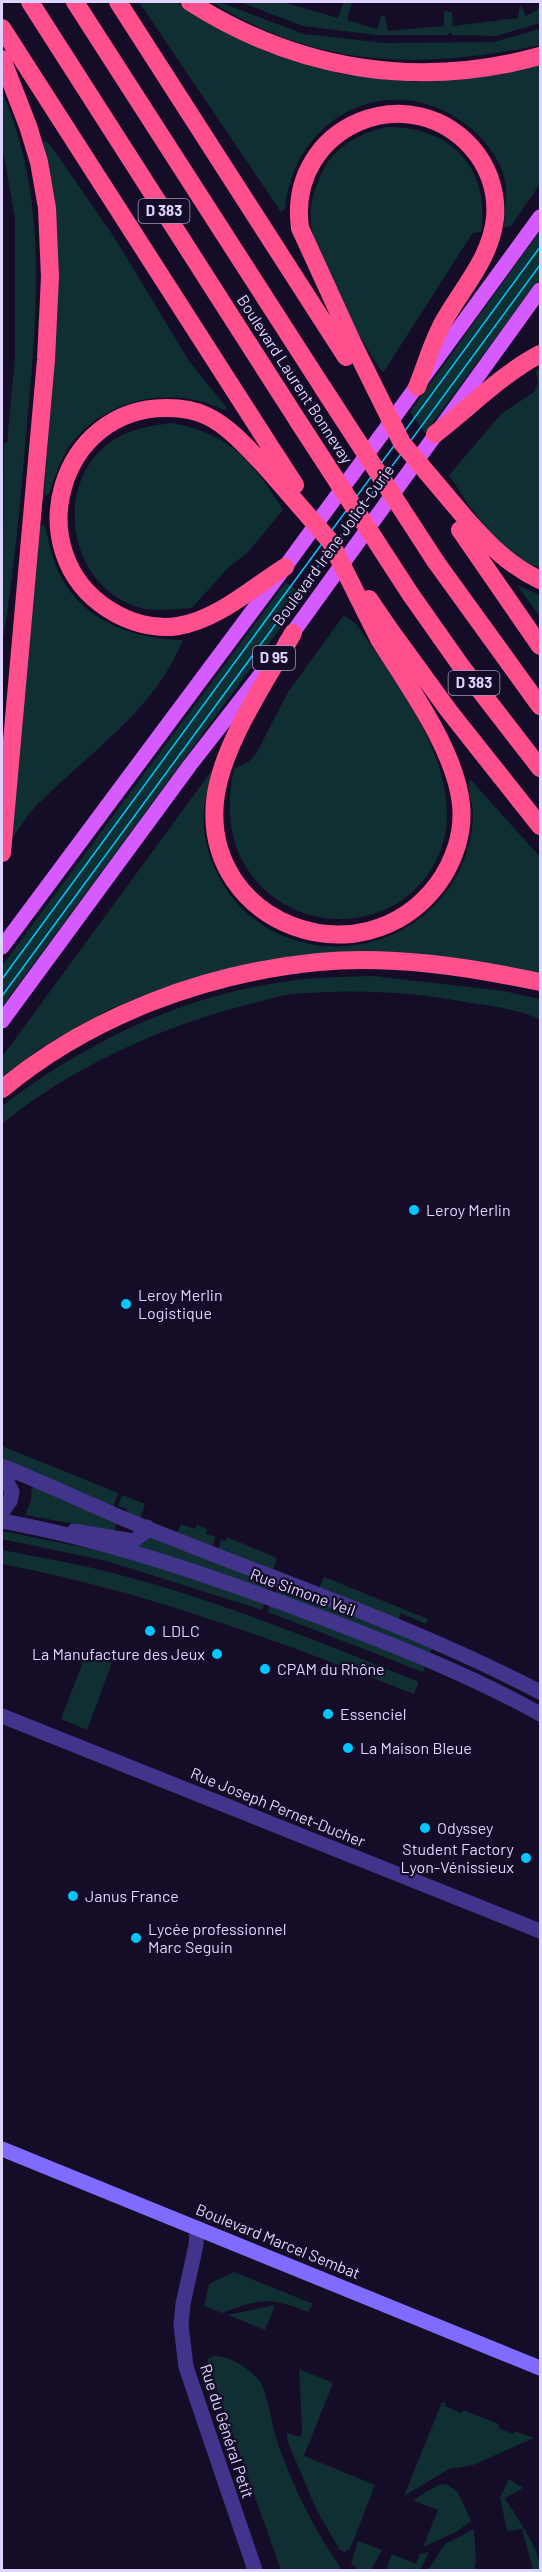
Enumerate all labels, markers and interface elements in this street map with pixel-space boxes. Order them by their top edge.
road number: D 383 [138,199,190,223]
street label: Boulevard Laurent Bonnevay [234,291,357,467]
street label: Boulevard Irène Joliot-Curie [268,461,397,629]
road number: D 95 [253,646,295,670]
road number: D 383 [448,671,500,695]
place label: Leroy Merlin [426,1200,511,1219]
marker: Leroy Merlin [407,1203,421,1217]
place label: Leroy Merlin Logistique [138,1285,223,1322]
marker: Leroy Merlin Logistique [119,1297,133,1311]
street label: Rue Simone Veil [248,1564,358,1619]
place label: LDLC [162,1621,200,1640]
marker: LDLC [143,1624,157,1638]
place label: La Manufacture des Jeux [32,1644,205,1663]
marker: La Manufacture des Jeux [210,1647,224,1661]
place label: CPAM du Rhône [277,1659,385,1678]
marker: CPAM du Rhône [258,1662,272,1676]
place label: Essenciel [340,1704,406,1723]
marker: Essenciel [321,1707,335,1721]
place label: La Maison Bleue [360,1738,472,1757]
marker: La Maison Bleue [341,1741,355,1755]
street label: Rue Joseph Pernet-Ducher [188,1763,368,1850]
place label: Odyssey [437,1818,494,1837]
marker: Odyssey [418,1821,432,1835]
place label: Student Factory Lyon-Vénissieux [401,1839,515,1876]
marker: Student Factory Lyon-Vénissieux [519,1851,533,1865]
place label: Janus France [85,1886,179,1905]
marker: Janus France [66,1889,80,1903]
place label: Lycée professionnel Marc Seguin [148,1919,286,1956]
marker: Lycée professionnel Marc Seguin [129,1931,143,1945]
street label: Boulevard Marcel Sembat [193,2199,363,2282]
street label: Rue du Général Petit [197,2361,258,2500]

